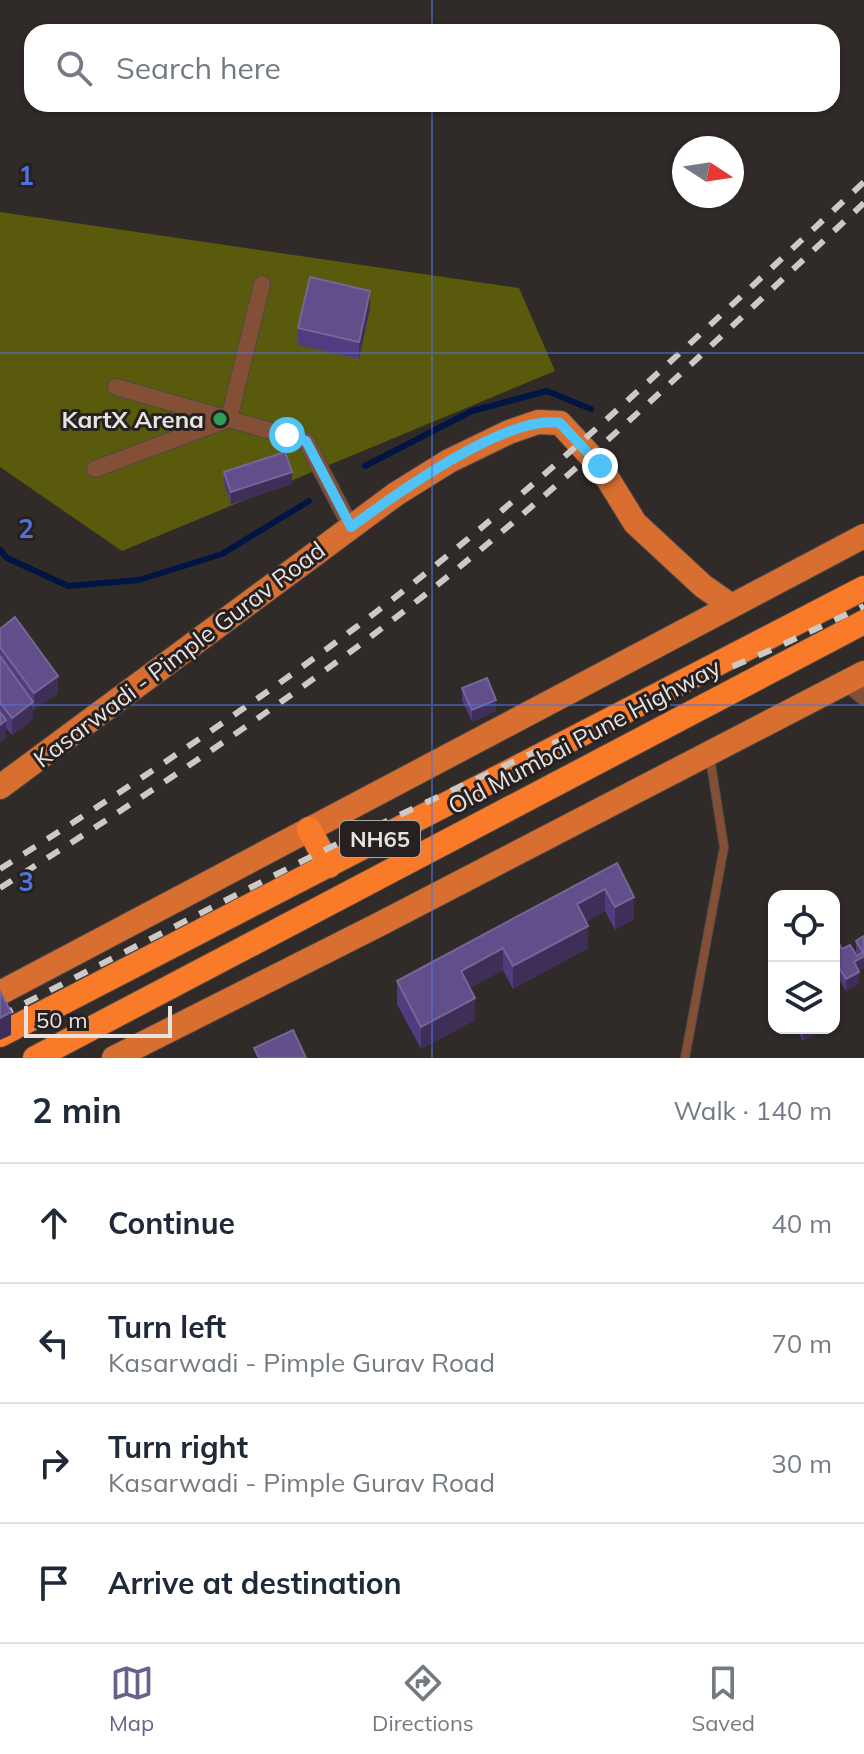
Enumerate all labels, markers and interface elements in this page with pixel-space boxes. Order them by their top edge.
search box [24,24,840,112]
icon: search [52,46,96,90]
text: Search here [116,49,281,87]
north arrow [672,136,744,208]
text: 1 [18,159,34,192]
place label: KartX Arena [62,404,204,434]
marker: KartX Arena [211,410,229,428]
route start [269,417,305,453]
route end [582,448,618,484]
text: 2 [18,512,34,545]
street label: Kasarwadi - Pimple Gurav Road [27,535,331,773]
street label: Old Mumbai Pune Highway [443,651,725,821]
road number: NH65 [340,821,420,857]
text: 3 [18,865,34,898]
map controls [768,890,840,1034]
button: locate [768,890,840,962]
button: layers [768,962,840,1034]
scale bar [24,1002,172,1038]
text: 50 m [36,1006,87,1034]
text: 2 min [32,1089,122,1132]
text: Walk · 140 m [673,1094,832,1127]
icon: ahead [32,1201,76,1245]
text: Continue [108,1204,235,1242]
text: 40 m [771,1207,832,1240]
text: Turn left [108,1308,226,1346]
icon: left [32,1321,76,1365]
text: 70 m [771,1327,832,1360]
text: Kasarwadi - Pimple Gurav Road [108,1346,495,1379]
text: Turn right [108,1428,248,1466]
icon: right [32,1441,76,1485]
text: 30 m [771,1447,832,1480]
text: Kasarwadi - Pimple Gurav Road [108,1466,495,1499]
icon: arrive [32,1561,76,1605]
text: Arrive at destination [108,1564,402,1602]
tab: Map [109,1661,154,1737]
tab: Directions [372,1661,474,1737]
tab: Saved [692,1661,755,1737]

